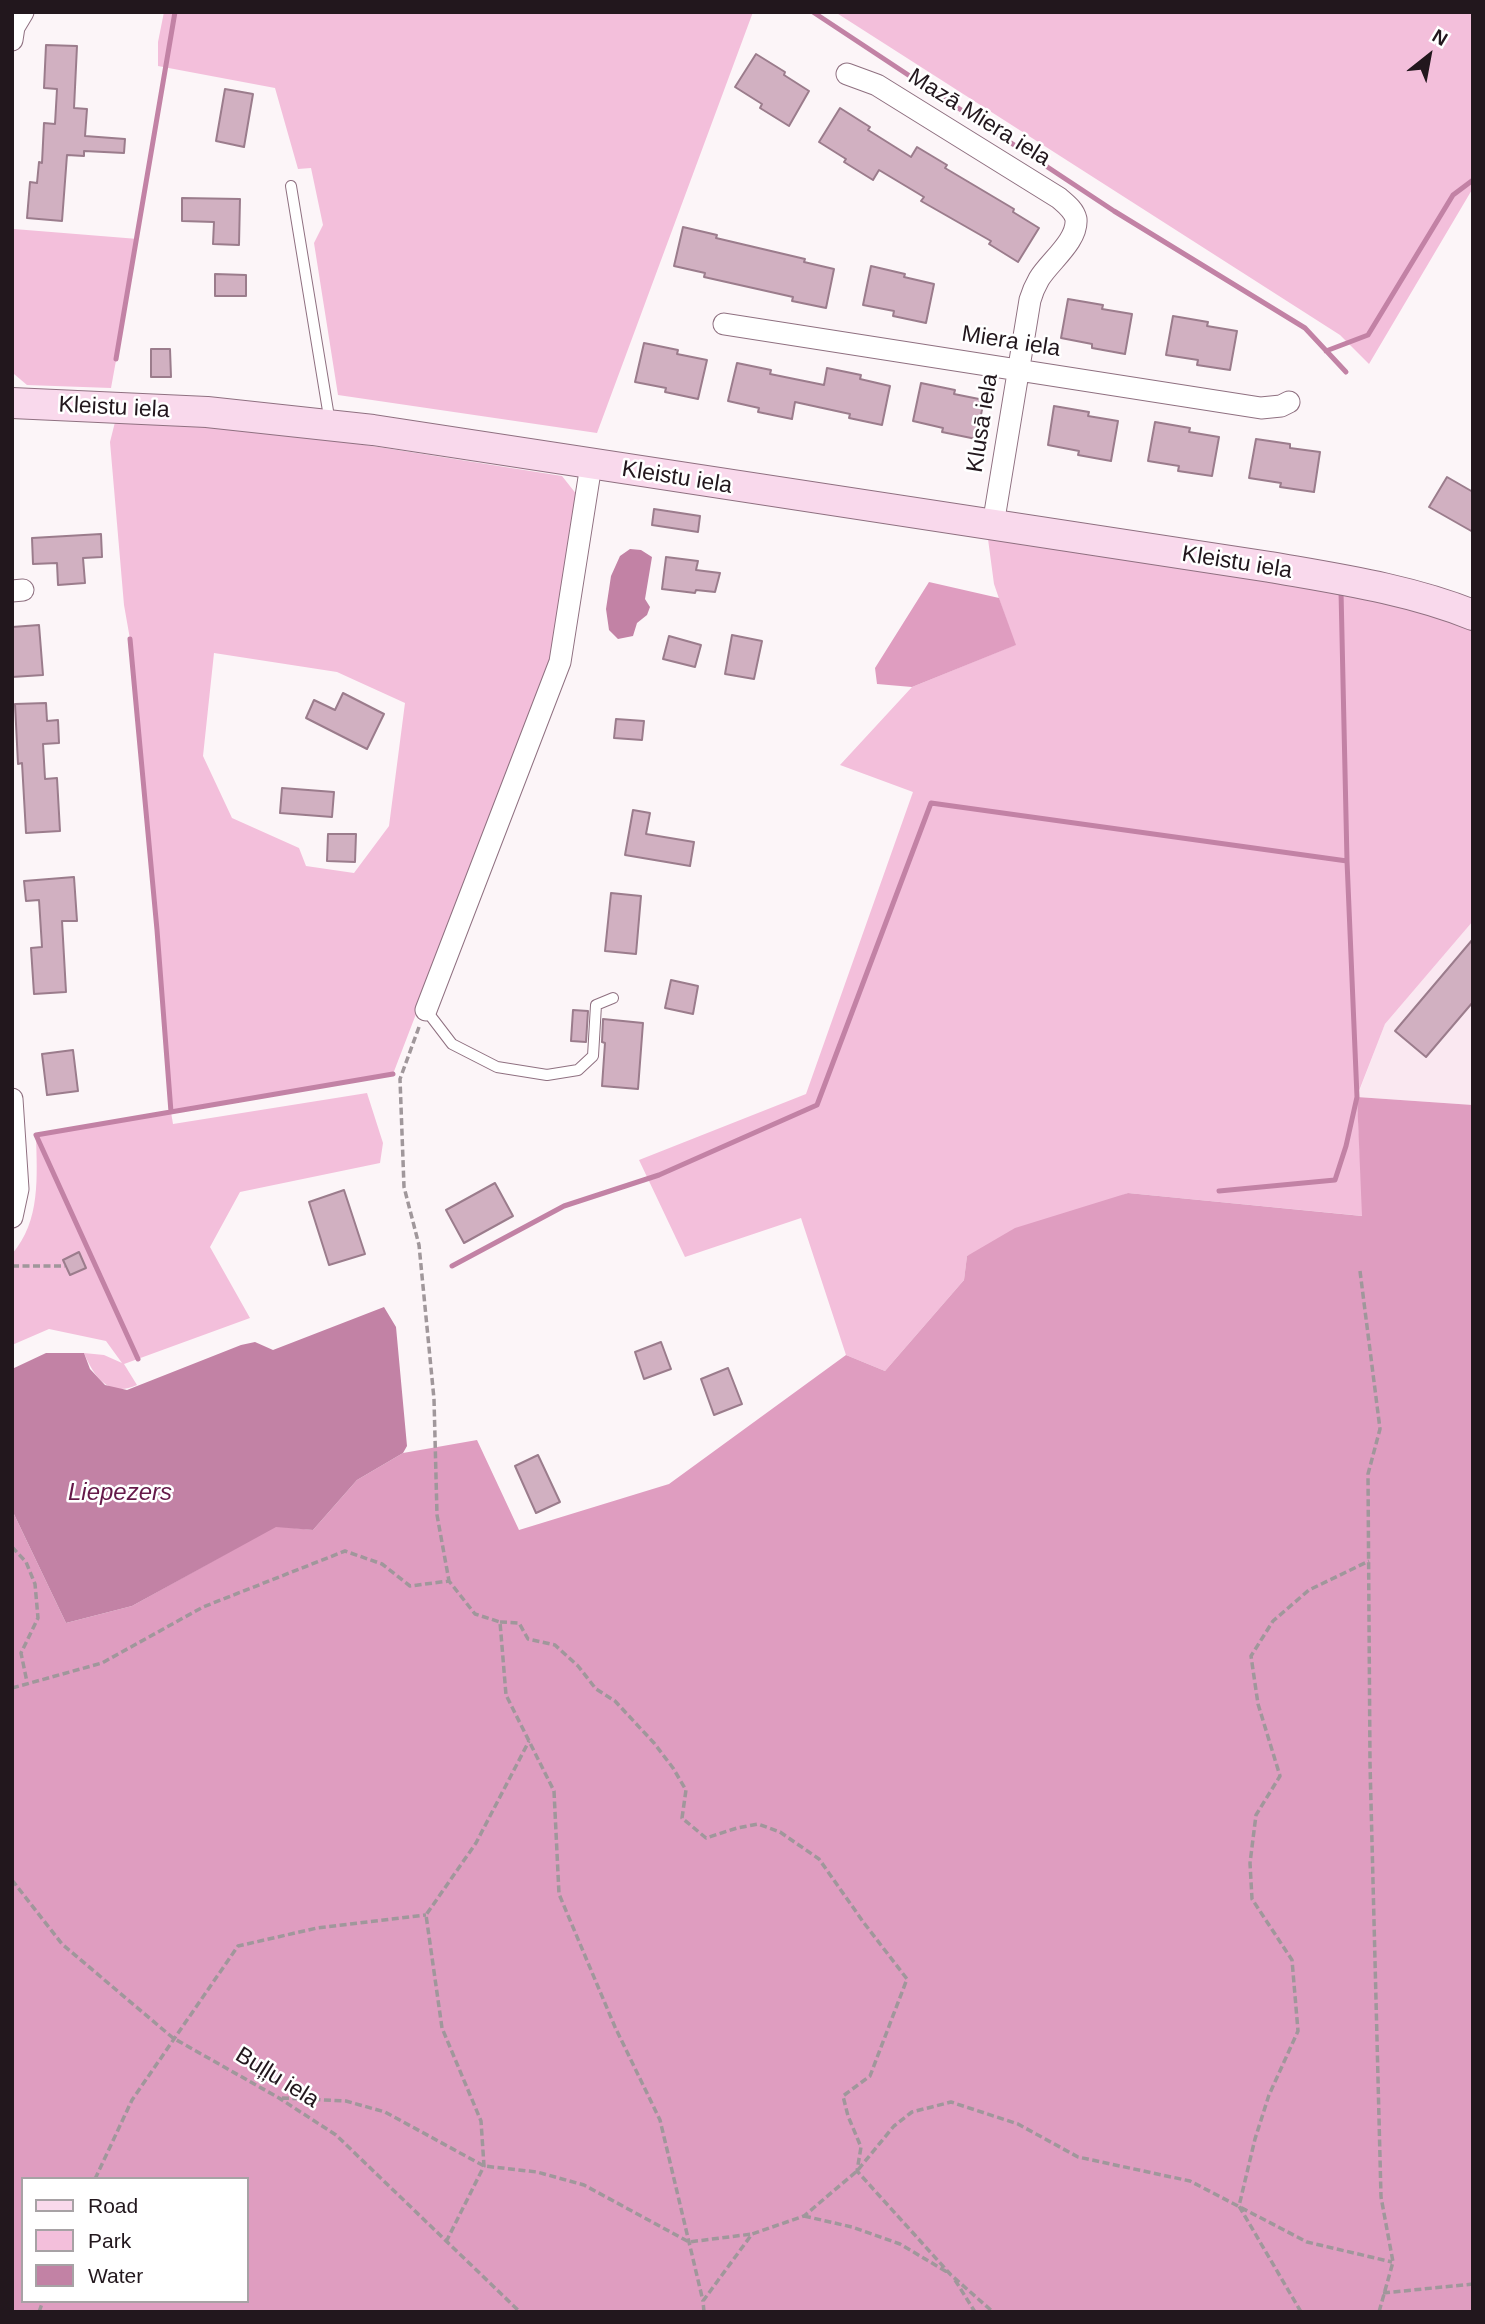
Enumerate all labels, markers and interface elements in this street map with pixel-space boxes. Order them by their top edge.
north arrow [1394,21,1464,91]
text: N [1429,25,1451,50]
street label: Mazā Miera iela [903,63,1055,173]
street label: Miera iela [960,321,1062,363]
street label: Klusā iela [962,372,1004,474]
street label: Kleistu iela [58,391,170,425]
street label: Kleistu iela [620,456,734,500]
street label: Kleistu iela [1180,541,1294,585]
water label: Liepezers [68,1479,172,1507]
street label: Buļļu iela [230,2042,324,2114]
legend [21,2177,248,2303]
text: Road [88,2194,138,2217]
text: Park [88,2229,131,2252]
text: Water [88,2264,143,2287]

